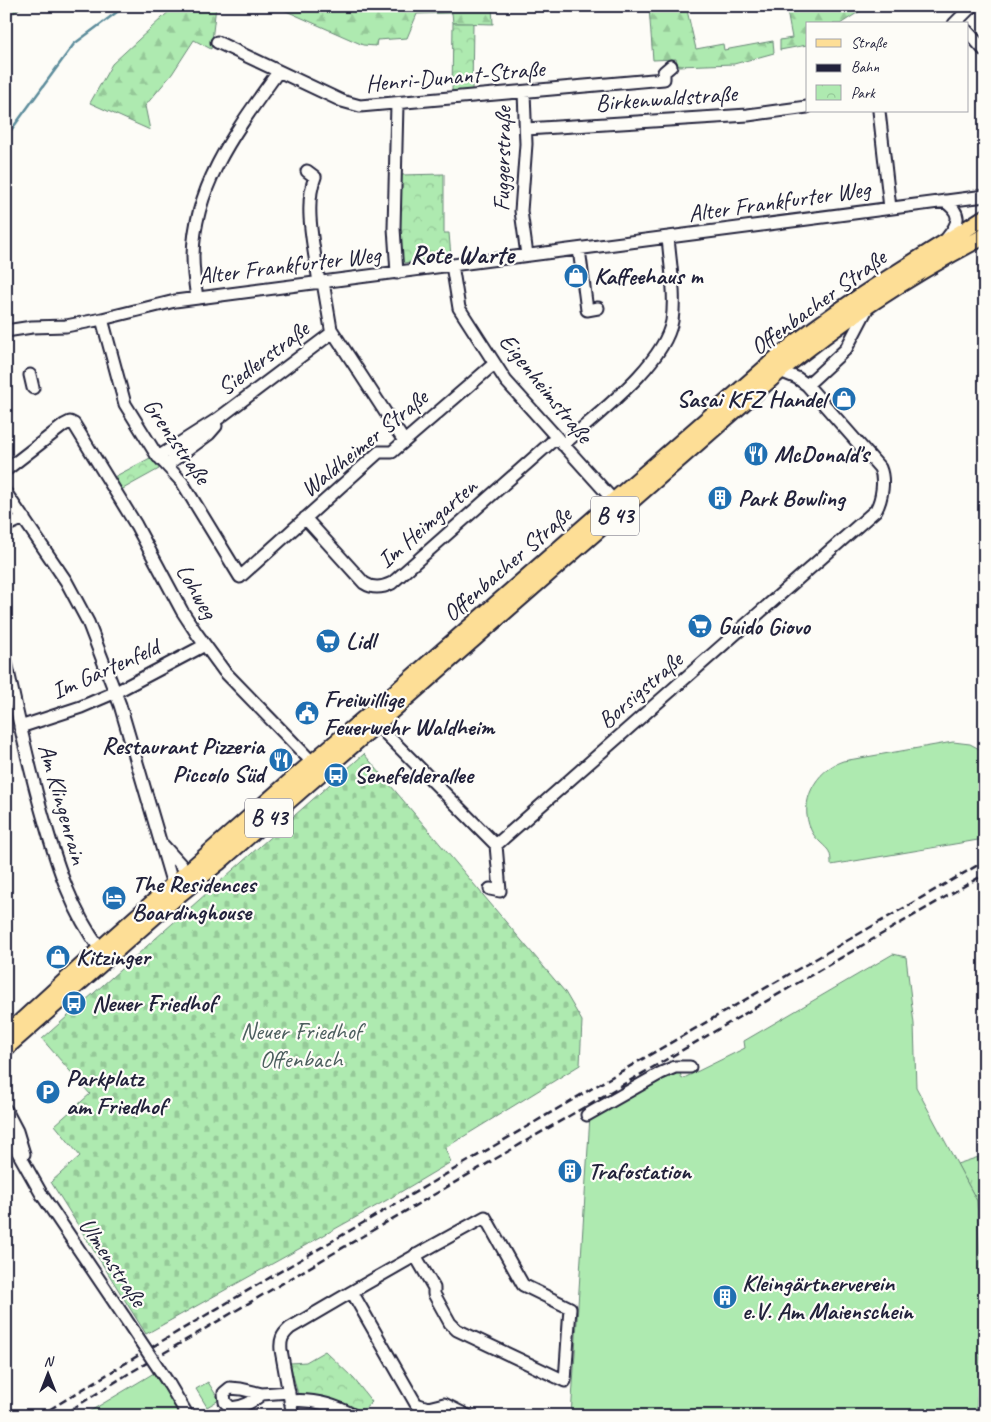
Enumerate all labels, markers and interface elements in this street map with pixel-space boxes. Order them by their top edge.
legend [806,22,968,112]
text: Straße [851,34,887,53]
street label: Henri-Dunant-Straße [364,53,548,99]
text: Bahn [851,58,879,77]
street label: Birkenwaldstraße [594,78,740,118]
text: Park [851,84,876,103]
street label: Fuggerstraße [486,104,518,212]
street label: Alter Frankfurter Weg [686,173,874,229]
district label: Rote Warte [410,238,516,271]
street label: Alter Frankfurter Weg [196,239,384,291]
street label: Offenbacher Straße [744,241,894,361]
place label: Kaffeehaus m [594,261,704,291]
shop icon: Kaffeehaus m [563,263,589,289]
street label: Siedlerstraße [211,313,316,402]
street label: Eigenheimstraße [493,327,601,451]
street label: Waldheimer Straße [294,381,436,504]
place label: Sasai KFZ Handel [676,384,831,414]
shop icon: Sasai KFZ Handel [831,386,857,412]
street label: Grenzstraße [137,392,219,492]
place label: McDonald's [774,439,872,469]
restaurant icon: McDonald's [743,441,769,467]
street label: Im Heimgarten [371,471,484,575]
place label: Park Bowling [738,483,847,513]
building icon: Park Bowling [707,485,733,511]
road number: B 43 [591,496,639,536]
street label: Offenbacher Straße [436,498,579,628]
street label: Lohweg [169,558,225,625]
place label: Guido Giovo [718,611,812,641]
supermarket icon: Guido Giovo [687,613,713,639]
place label: Lidl [346,626,380,656]
supermarket icon: Lidl [315,628,341,654]
street label: Im Gartenfeld [47,631,167,706]
street label: Borsigstraße [591,644,690,735]
place label: Freiwillige Feuerwehr Waldheim [324,684,495,742]
public building icon: Freiwillige Feuerwehr Waldheim [294,700,320,726]
place label: Restaurant Pizzeria Piccolo Süd [102,731,268,789]
street label: Am Klingenrain [32,741,95,869]
restaurant icon: Restaurant Pizzeria Piccolo Süd [268,747,294,773]
place label: Senefelderallee [354,760,475,790]
bus stop icon: Senefelderallee [323,762,349,788]
road number: B 43 [245,798,293,838]
place label: The Residences Boardinghouse [132,869,258,927]
hotel icon: The Residences Boardinghouse [101,885,127,911]
place label: Kitzinger [76,942,152,972]
shop icon: Kitzinger [45,944,71,970]
place label: Neuer Friedhof [92,988,221,1018]
bus stop icon: Neuer Friedhof [61,990,87,1016]
park label: Neuer Friedhof Offenbach [240,1016,367,1074]
place label: Parkplatz am Friedhof [66,1063,171,1121]
parking icon: Parkplatz am Friedhof [35,1079,61,1105]
place label: Trafostation [588,1156,693,1186]
building icon: Trafostation [557,1158,583,1184]
street label: Ulmenstraße [72,1212,155,1314]
place label: Kleingärtnerverein e.V. Am Maienschein [742,1268,915,1326]
building icon: Kleingärtnerverein e.V. Am Maienschein [712,1284,738,1310]
north arrow [22,1350,72,1400]
text: N [44,1353,55,1370]

